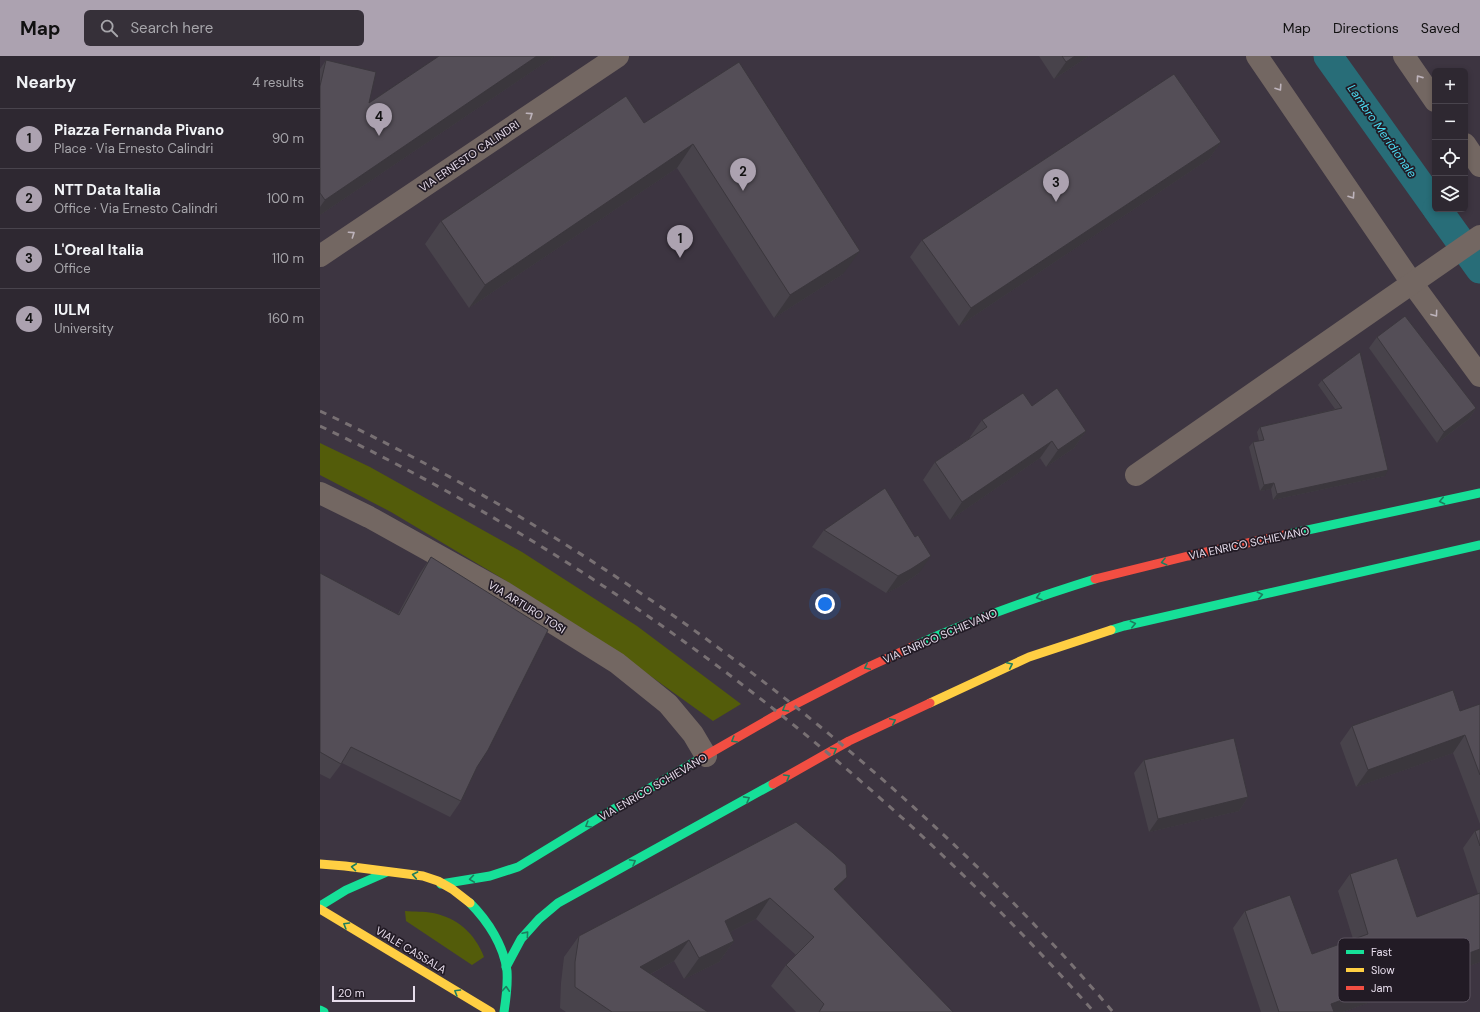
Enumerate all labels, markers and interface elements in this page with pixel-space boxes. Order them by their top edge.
search box [84,10,364,46]
text: Map [20,16,60,41]
icon: search [98,17,120,39]
text: Search here [130,18,213,38]
text: Map [1283,19,1311,37]
text: Directions [1333,19,1399,37]
text: Saved [1421,19,1460,37]
map controls [1432,68,1468,212]
button: + [1432,68,1468,104]
text: Nearby [16,71,76,93]
text: 4 results [252,74,304,91]
one-way arrow [1417,76,1424,83]
water label: Lambro Meridionale [1344,81,1420,181]
one-way arrow [1274,84,1282,91]
pin: 4 [366,103,392,136]
button: − [1432,104,1468,140]
one-way arrow [526,113,533,120]
street label: VIA ERNESTO CALINDRI [416,117,522,195]
text: Piazza Fernanda Pivano [54,120,224,140]
text: 1 [27,130,31,147]
text: 90 m [272,130,304,147]
text: Place · Via Ernesto Calindri [54,140,213,157]
button: locate [1432,140,1468,176]
pin: 2 [730,158,756,191]
pin: 3 [1043,169,1069,202]
button: layers [1432,176,1468,212]
text: NTT Data Italia [54,180,161,200]
text: 2 [25,190,33,207]
text: 100 m [267,190,304,207]
one-way arrow [1347,191,1354,198]
text: Office · Via Ernesto Calindri [54,200,218,217]
pin: 1 [667,225,693,258]
one-way arrow [348,232,355,239]
text: L'Oreal Italia [54,240,144,260]
text: 3 [25,250,33,267]
text: 110 m [272,250,304,267]
text: Office [54,260,91,277]
text: IULM [54,300,90,320]
text: 4 [25,310,33,327]
text: 160 m [268,310,304,327]
one-way arrow [1430,310,1437,317]
text: University [54,320,114,337]
one-way arrow [1439,497,1445,505]
street label: VIA ENRICO SCHIEVANO [1188,523,1310,563]
one-way arrow [1161,557,1168,565]
street label: VIA ARTURO TOSI [486,578,568,636]
one-way arrow [1256,591,1263,600]
one-way arrow [1036,592,1043,600]
your location [815,594,835,614]
street label: VIA ENRICO SCHIEVANO [881,606,999,666]
one-way arrow [1130,620,1137,628]
one-way arrow [864,662,872,670]
one-way arrow [1007,662,1014,670]
one-way arrow [782,705,789,712]
one-way arrow [889,718,896,726]
one-way arrow [731,735,738,742]
one-way arrow [830,747,837,754]
street label: VIA ENRICO SCHIEVANO [596,750,710,824]
one-way arrow [783,774,790,781]
one-way arrow [743,797,750,804]
one-way arrow [585,820,592,827]
one-way arrow [629,859,636,867]
one-way arrow [351,863,357,872]
one-way arrow [412,871,418,879]
one-way arrow [469,874,475,883]
one-way arrow [343,922,350,930]
street label: VIALE CASSALA [373,923,449,977]
one-way arrow [521,931,528,938]
legend [1338,938,1470,1002]
text: Fast [1371,945,1392,959]
text: Slow [1371,963,1395,977]
text: Jam [1371,981,1392,995]
scale bar [332,984,415,1003]
text: 20 m [338,986,364,1000]
one-way arrow [502,986,511,992]
one-way arrow [454,989,461,997]

